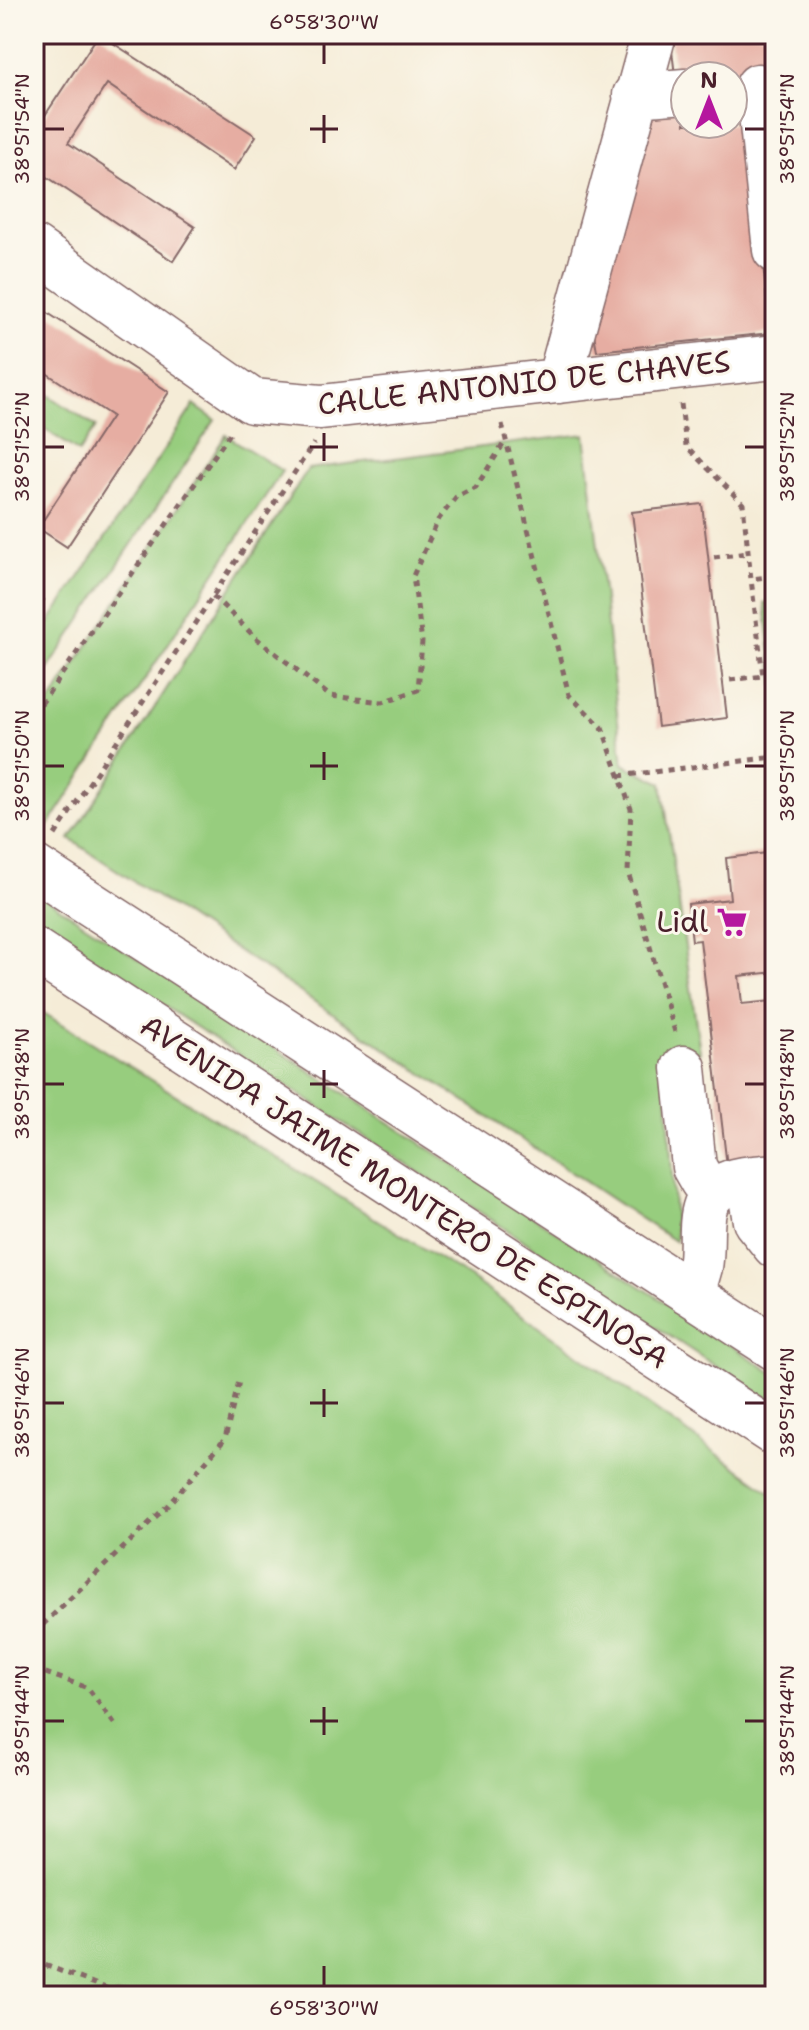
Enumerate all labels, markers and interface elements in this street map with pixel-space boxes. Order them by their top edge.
text: 6°58'30"W [269,9,379,35]
north arrow [669,60,749,140]
text: N [700,66,718,95]
text: 38°51'54"N [9,73,35,185]
text: 38°51'54"N [774,73,800,185]
street label: CALLE ANTONIO DE CHAVES [316,340,732,425]
text: 38°51'52"N [9,392,35,503]
text: 38°51'52"N [774,392,800,503]
text: 38°51'50"N [9,710,35,822]
text: 38°51'50"N [774,710,800,822]
place label: Lidl [656,901,708,942]
supermarket icon: Lidl [715,905,749,939]
street label: AVENIDA JAIME MONTERO DE ESPINOSA [132,1005,676,1378]
text: 38°51'48"N [9,1028,35,1140]
text: 38°51'48"N [774,1028,800,1140]
text: 38°51'46"N [9,1347,35,1459]
text: 38°51'46"N [774,1347,800,1459]
text: 38°51'44"N [9,1665,35,1777]
text: 38°51'44"N [774,1665,800,1777]
text: 6°58'30"W [269,1995,379,2021]

